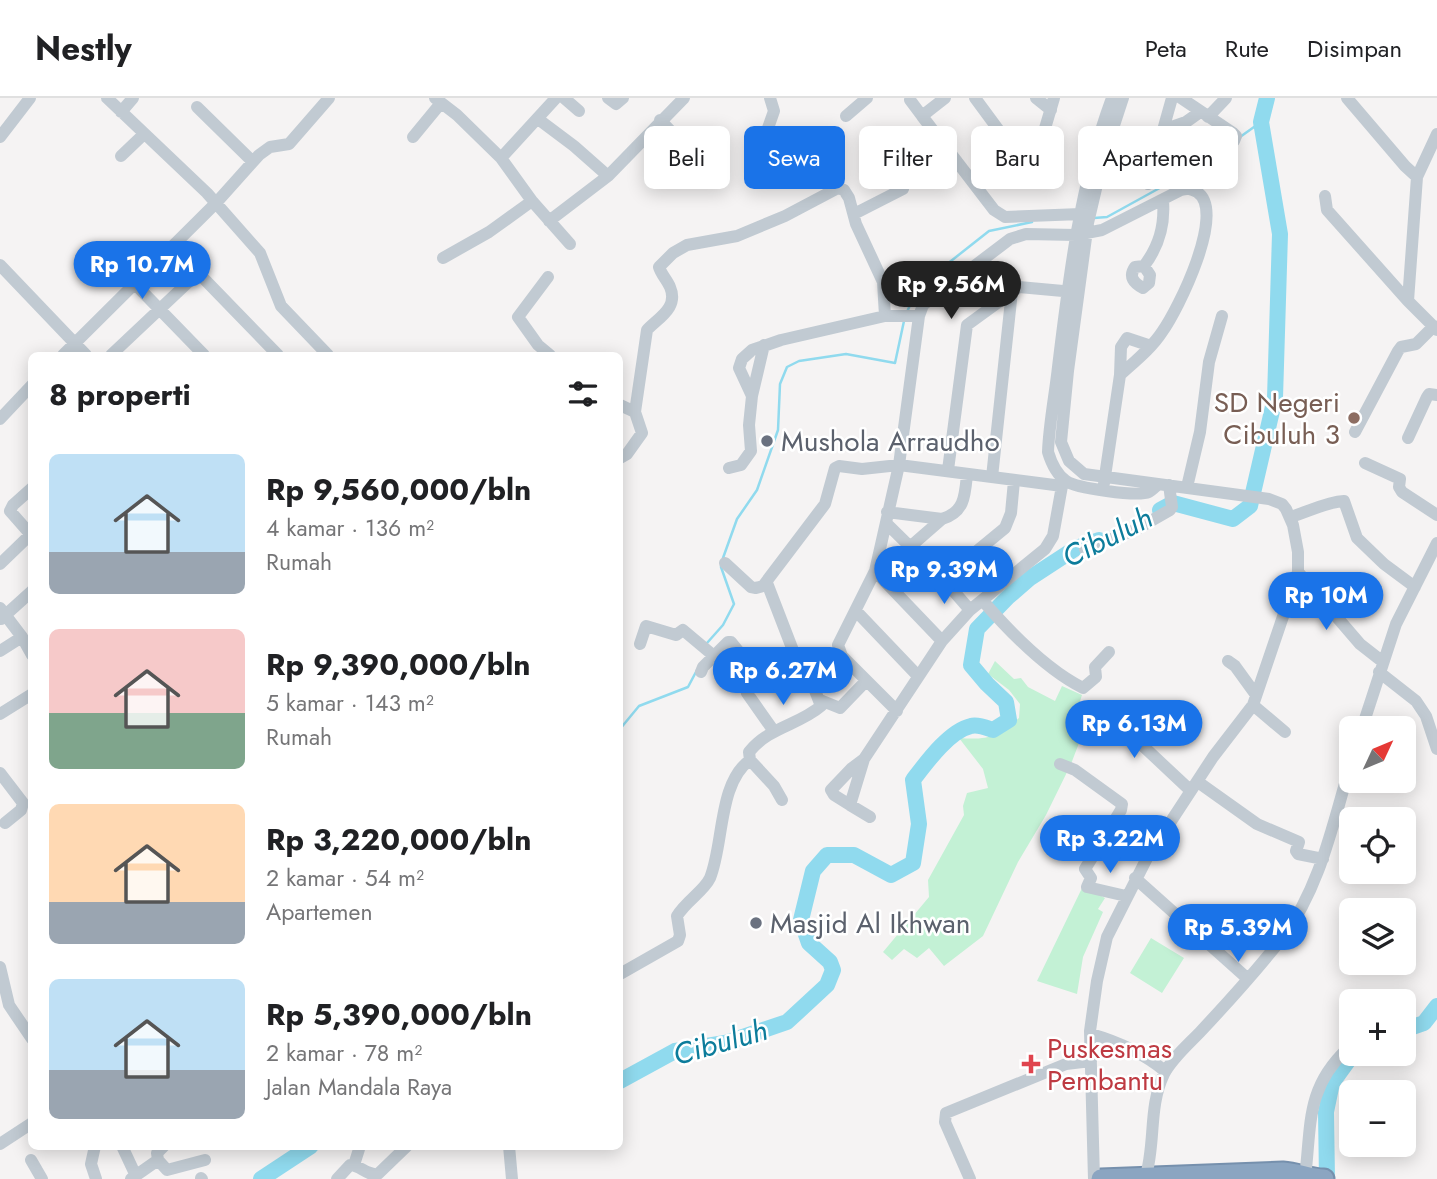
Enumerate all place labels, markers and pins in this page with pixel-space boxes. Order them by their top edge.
pin: Rp 10.7M [70,242,214,301]
pin: Rp 9.56M [879,262,1023,321]
place label: SD Negeri Cibuluh 3 [1214,382,1340,455]
marker: SD Negeri Cibuluh 3 [1346,410,1362,426]
place label: Mushola Arraudho [781,421,1000,462]
marker: Mushola Arraudho [759,433,775,449]
pin: Rp 9.39M [872,546,1016,606]
pin: Rp 10M [1269,573,1383,632]
pin: Rp 6.27M [711,648,855,707]
pin: Rp 6.13M [1062,700,1206,760]
pin: Rp 3.22M [1038,816,1182,875]
place label: Masjid Al Ikhwan [770,903,970,944]
pin: Rp 5.39M [1166,904,1310,964]
marker: Masjid Al Ikhwan [748,915,764,931]
place label: Puskesmas Pembantu [1047,1028,1172,1101]
marker: Puskesmas Pembantu [1021,1054,1041,1074]

